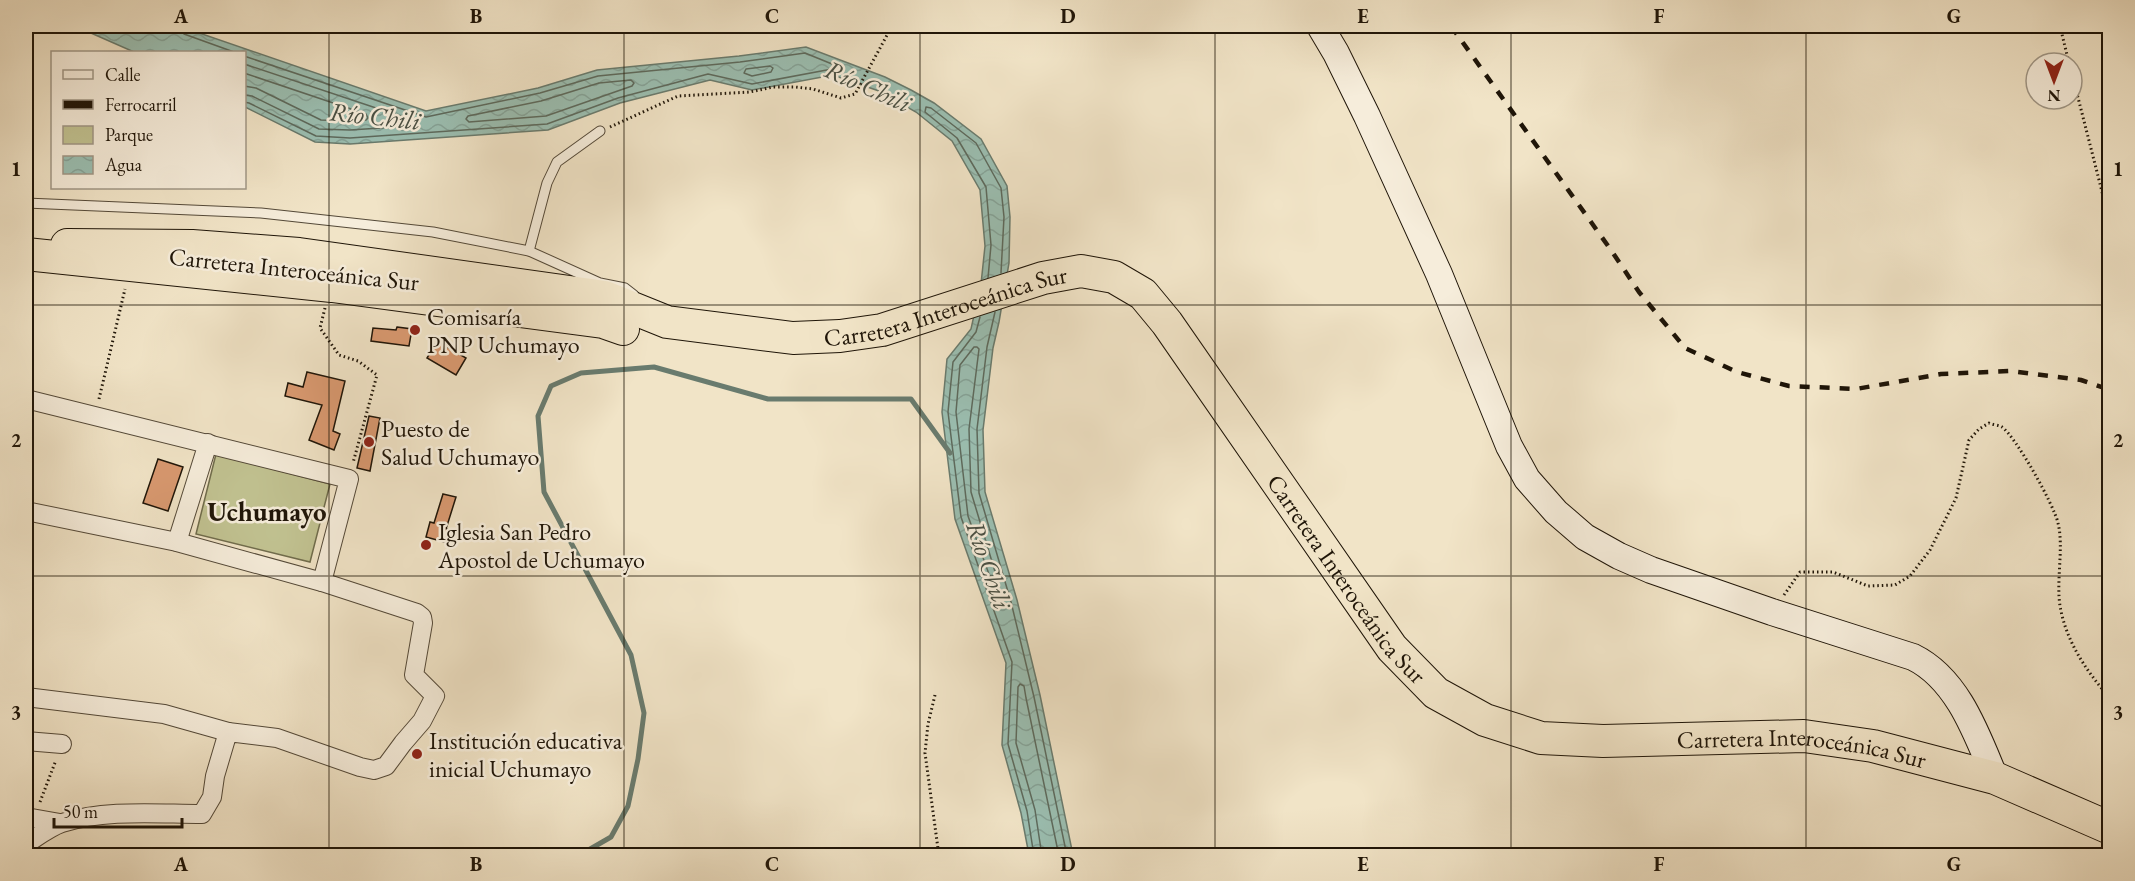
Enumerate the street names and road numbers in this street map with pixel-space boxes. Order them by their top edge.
street label: Carretera Interoceánica Sur [167,240,421,298]
street label: Carretera Interoceánica Sur [823,258,1069,352]
street label: Carretera Interoceánica Sur [1261,468,1433,690]
street label: Carretera Interoceánica Sur [1676,720,1930,775]

